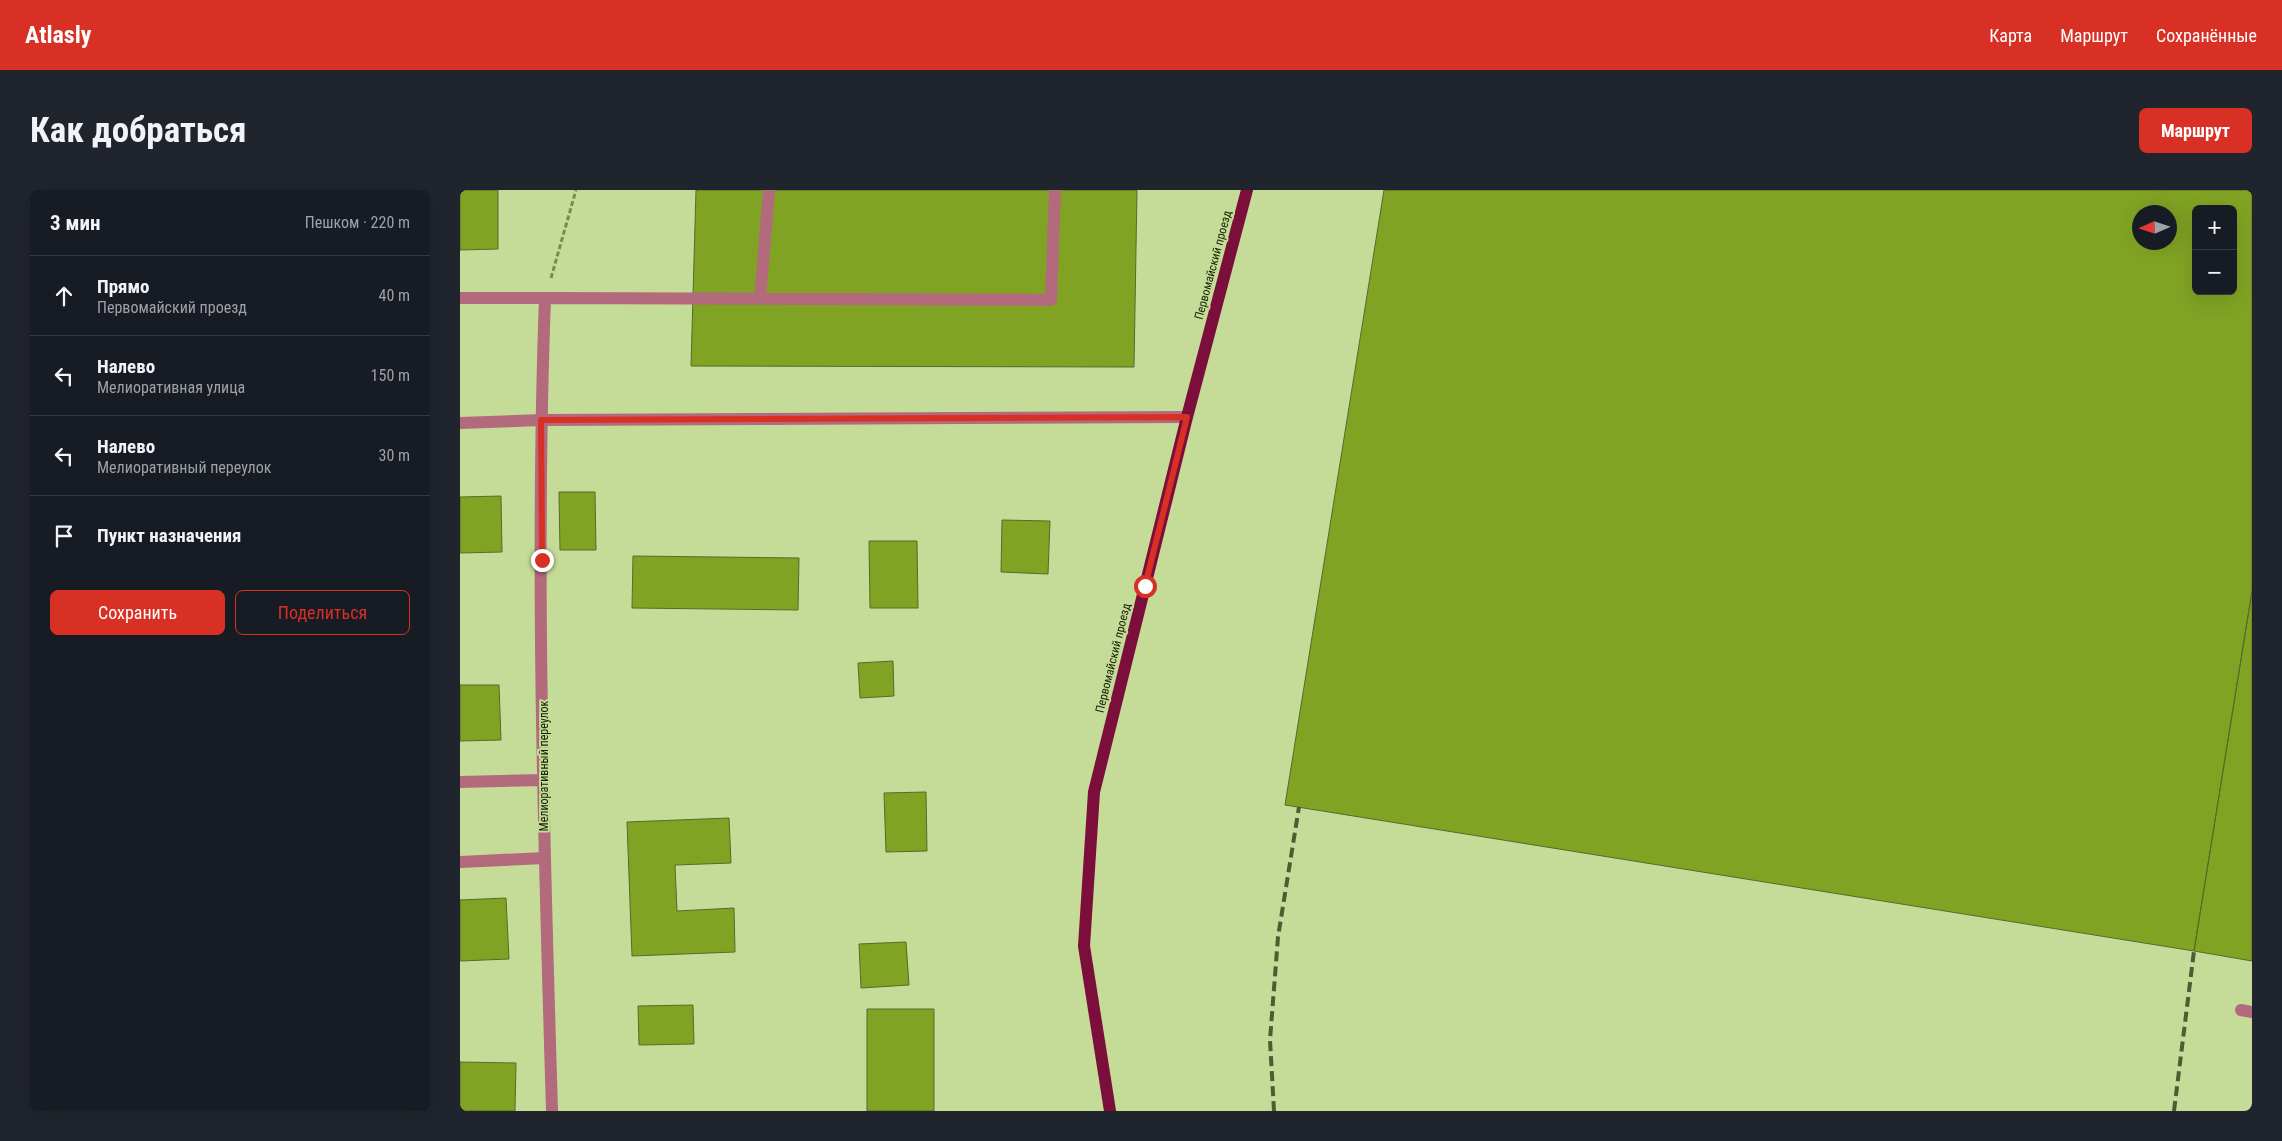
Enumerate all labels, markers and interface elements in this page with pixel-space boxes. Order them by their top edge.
text: Atlasly [25,21,91,49]
text: Карта [1989,25,2032,46]
text: Маршрут [2060,25,2128,46]
text: Сохранённые [2156,25,2257,46]
button: Маршрут [2139,108,2252,153]
text: Как добраться [30,110,246,151]
north arrow [2132,205,2177,250]
map controls [2192,205,2237,295]
button: + [2192,205,2237,250]
street label: Первомайский проезд [1192,208,1234,321]
text: 3 мин [50,211,100,235]
text: Пешком · 220 m [305,213,410,232]
button: − [2192,250,2237,295]
text: Прямо [97,275,150,298]
icon: ahead [50,282,78,310]
text: 40 m [378,286,410,305]
text: Первомайский проезд [97,298,247,317]
text: Налево [97,355,155,378]
icon: left [50,362,78,390]
text: 150 m [371,366,410,385]
text: Мелиоративная улица [97,378,245,397]
text: Налево [97,435,155,458]
icon: left [50,442,78,470]
text: 30 m [378,446,410,465]
text: Мелиоративный переулок [97,458,271,477]
icon: arrive [50,522,78,550]
text: Пункт назначения [97,524,241,547]
route end [531,549,554,572]
route start [1134,575,1157,598]
button: Сохранить [50,590,225,635]
button: Поделиться [235,590,410,635]
street label: Первомайский проезд [1093,601,1134,714]
street label: Мелиоративный переулок [537,700,551,831]

